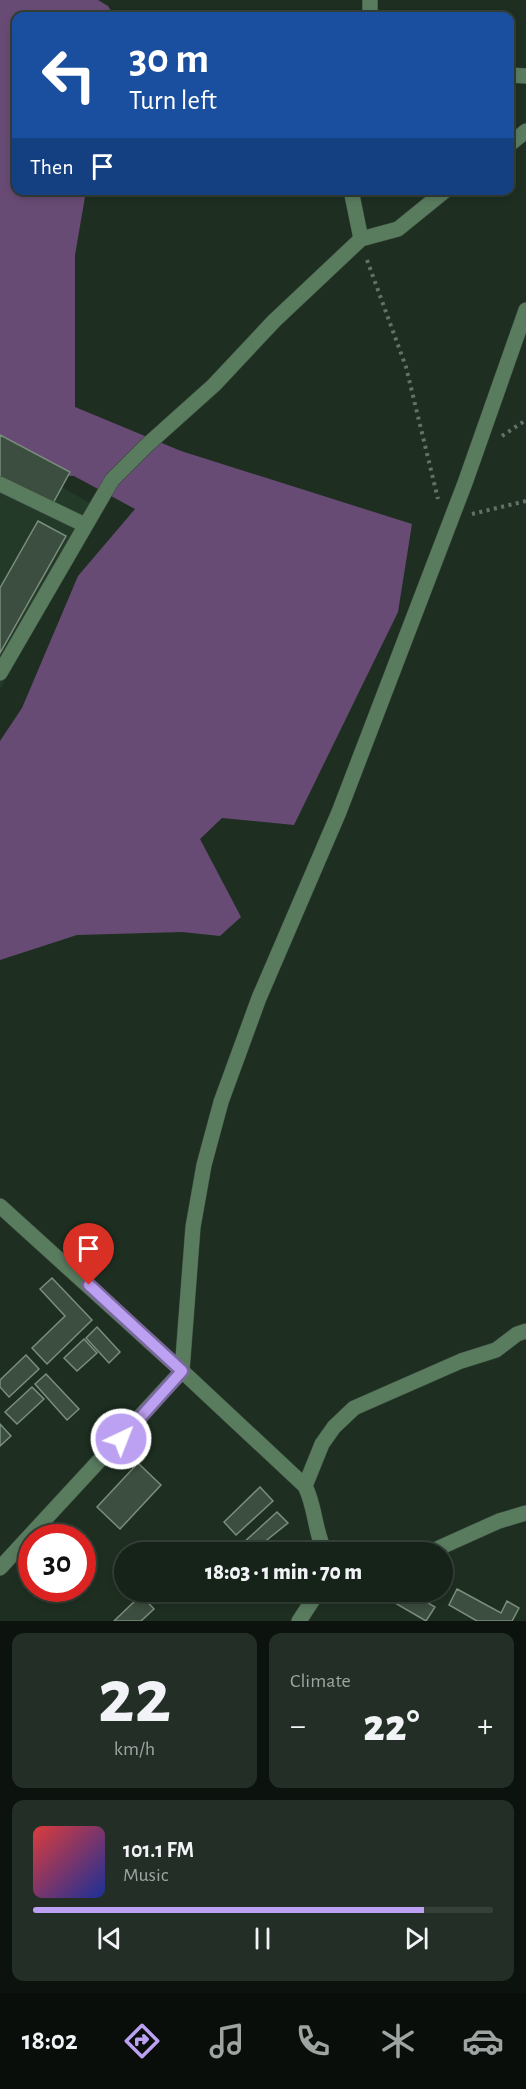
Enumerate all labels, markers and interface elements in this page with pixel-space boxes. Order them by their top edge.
icon: left [30,36,108,114]
text: 30 m [129,38,209,80]
text: Turn left [129,87,217,114]
icon: arrive [86,150,119,183]
text: Then [30,156,74,178]
pin [63,1223,114,1285]
icon: arrive [72,1232,105,1265]
position arrow [89,1407,153,1471]
speed limit sign: 30 [18,1524,96,1602]
text: 18:03 · 1 min · 70 m [205,1561,362,1583]
text: 22 [98,1659,171,1737]
text: Climate [290,1671,351,1691]
text: 22° [363,1704,420,1749]
text: − [290,1710,306,1743]
text: + [477,1710,493,1743]
text: km/h [114,1739,155,1759]
text: 101.1 FM [123,1839,194,1861]
text: Music [123,1865,169,1885]
icon: previous [93,1922,126,1955]
icon: pause [246,1922,279,1955]
icon: next [400,1922,433,1955]
icon: directions [121,2020,163,2062]
icon: music [206,2020,248,2062]
icon: phone [292,2020,334,2062]
icon: climate [377,2020,419,2062]
icon: car [462,2020,504,2062]
text: 18:02 [22,2027,78,2054]

